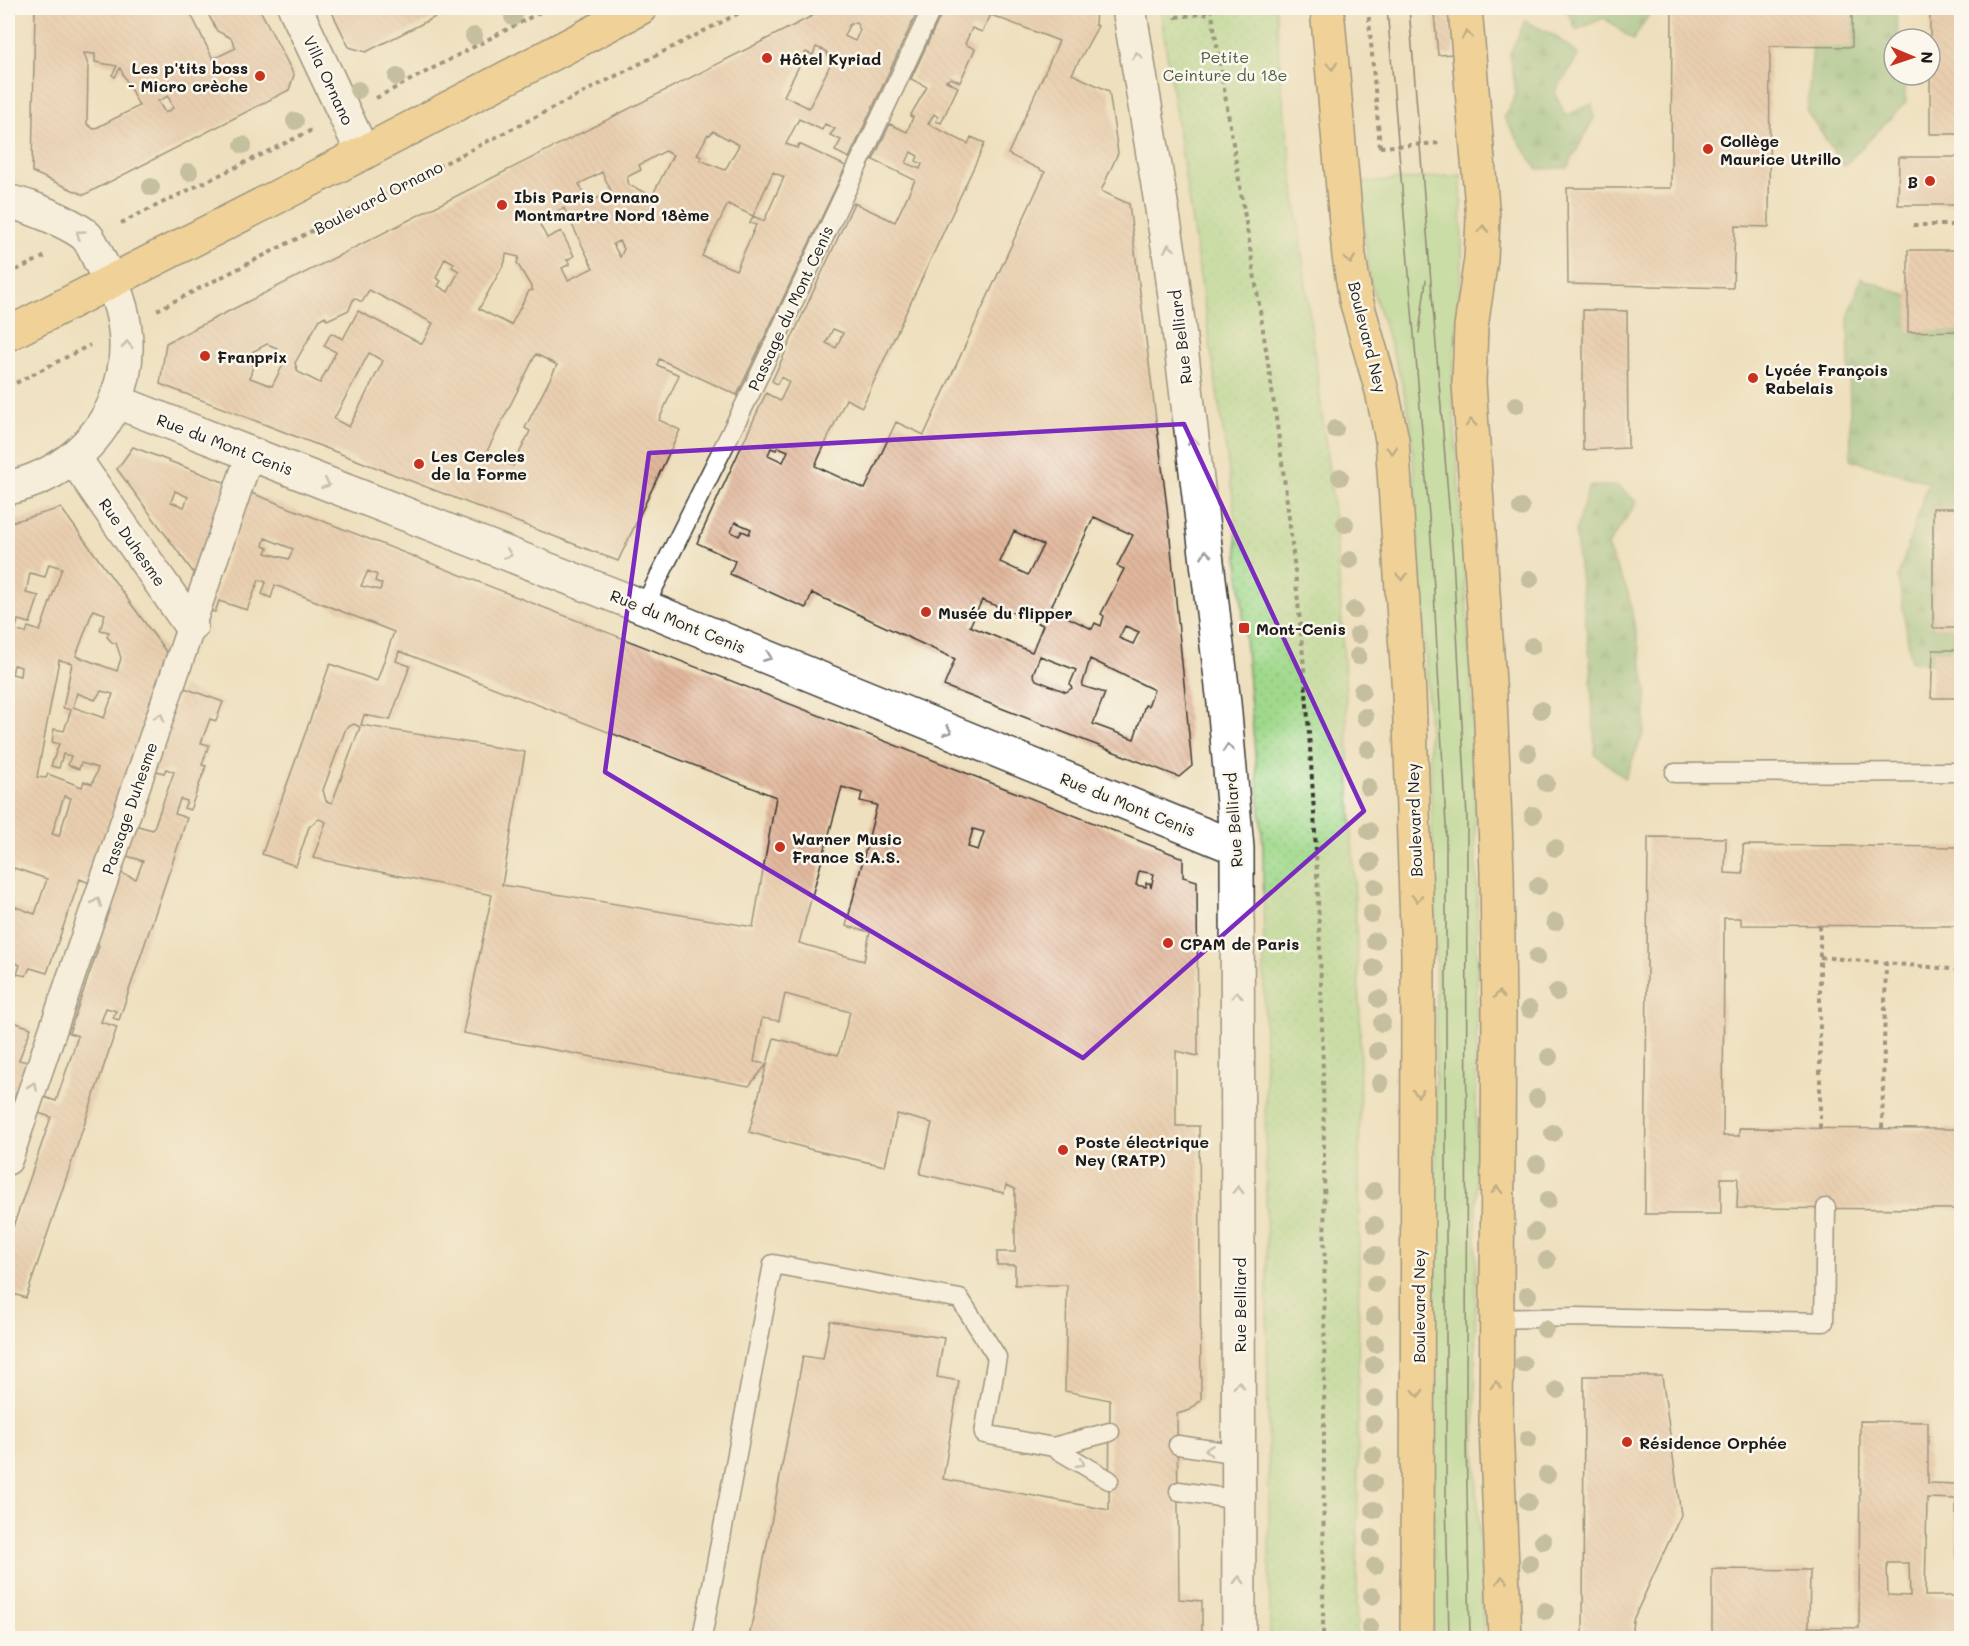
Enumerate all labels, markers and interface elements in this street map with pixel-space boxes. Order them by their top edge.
north arrow [1882,27,1942,87]
one-way arrow [1461,31,1474,40]
street label: Villa Ornano [299,32,359,128]
park label: Petite Ceinture du 18e [1163,46,1287,85]
place label: Hôtel Kyriad [779,48,881,69]
marker: Hôtel Kyriad [760,51,774,65]
one-way arrow [1131,51,1143,60]
text: N [1917,51,1938,64]
place label: Les p'tits boss - Micro crèche [128,57,248,96]
one-way arrow [1325,61,1338,70]
marker: Les p'tits boss - Micro crèche [253,69,267,83]
place label: Collège Maurice Utrillo [1720,130,1841,169]
marker: Collège Maurice Utrillo [1701,142,1715,156]
street label: Boulevard Ornano [310,155,446,239]
place label: B [1907,171,1918,192]
marker: B [1923,174,1937,188]
place label: Ibis Paris Ornano Montmartre Nord 18ème [514,186,709,225]
marker: Ibis Paris Ornano Montmartre Nord 18ème [495,198,509,212]
street label: Passage du Mont Cenis [743,222,837,394]
one-way arrow [1477,225,1489,234]
one-way arrow [76,230,87,241]
one-way arrow [1163,243,1175,253]
one-way arrow [1343,255,1355,265]
street label: Boulevard Ney [1344,279,1392,395]
street label: Rue Belliard [1164,289,1196,385]
one-way arrow [121,340,133,349]
place label: Franprix [217,346,287,367]
marker: Franprix [198,349,212,363]
place label: Lycée François Rabelais [1765,359,1888,398]
marker: Lycée François Rabelais [1746,371,1760,385]
street label: Rue du Mont Cenis [154,408,296,480]
one-way arrow [1465,419,1478,428]
one-way arrow [1187,437,1199,446]
place label: Les Cercles de la Forme [431,445,527,484]
one-way arrow [1386,445,1399,454]
marker: Les Cercles de la Forme [412,457,426,471]
one-way arrow [320,477,331,489]
street label: Rue Duhesme [95,494,171,590]
one-way arrow [502,547,513,559]
one-way arrow [1200,549,1213,558]
one-way arrow [1395,572,1408,581]
street label: Rue du Mont Cenis [607,584,749,658]
place label: Musée du flipper [938,602,1073,623]
marker: Musée du flipper [919,605,933,619]
place label: Mont-Cenis [1256,618,1346,639]
marker: Mont-Cenis [1237,621,1251,635]
one-way arrow [761,650,772,662]
one-way arrow [152,712,165,723]
one-way arrow [942,724,953,736]
street label: Passage Duhesme [96,739,162,877]
one-way arrow [1222,743,1235,752]
street label: Boulevard Ney [1402,763,1426,877]
street label: Rue du Mont Cenis [1057,767,1199,841]
street label: Rue Belliard [1219,772,1247,868]
place label: Warner Music France S.A.S. [792,828,902,867]
marker: Warner Music France S.A.S. [773,840,787,854]
one-way arrow [1411,893,1423,902]
one-way arrow [89,897,102,908]
place label: CPAM de Paris [1180,933,1299,954]
marker: CPAM de Paris [1161,936,1175,950]
one-way arrow [1231,991,1244,1000]
one-way arrow [1493,991,1505,1000]
one-way arrow [26,1081,39,1092]
one-way arrow [1412,1088,1424,1097]
place label: Poste électrique Ney (RATP) [1075,1131,1209,1170]
marker: Poste électrique Ney (RATP) [1056,1143,1070,1157]
one-way arrow [1232,1186,1244,1195]
one-way arrow [1491,1186,1503,1195]
street label: Boulevard Ney [1408,1249,1429,1363]
street label: Rue Belliard [1229,1258,1250,1352]
one-way arrow [1233,1381,1245,1390]
one-way arrow [1490,1381,1502,1390]
one-way arrow [1412,1388,1424,1397]
place label: Résidence Orphée [1639,1432,1787,1453]
marker: Résidence Orphée [1620,1435,1634,1449]
one-way arrow [1204,1444,1213,1456]
one-way arrow [1075,1456,1085,1468]
one-way arrow [1233,1576,1245,1585]
one-way arrow [1495,1576,1508,1585]

